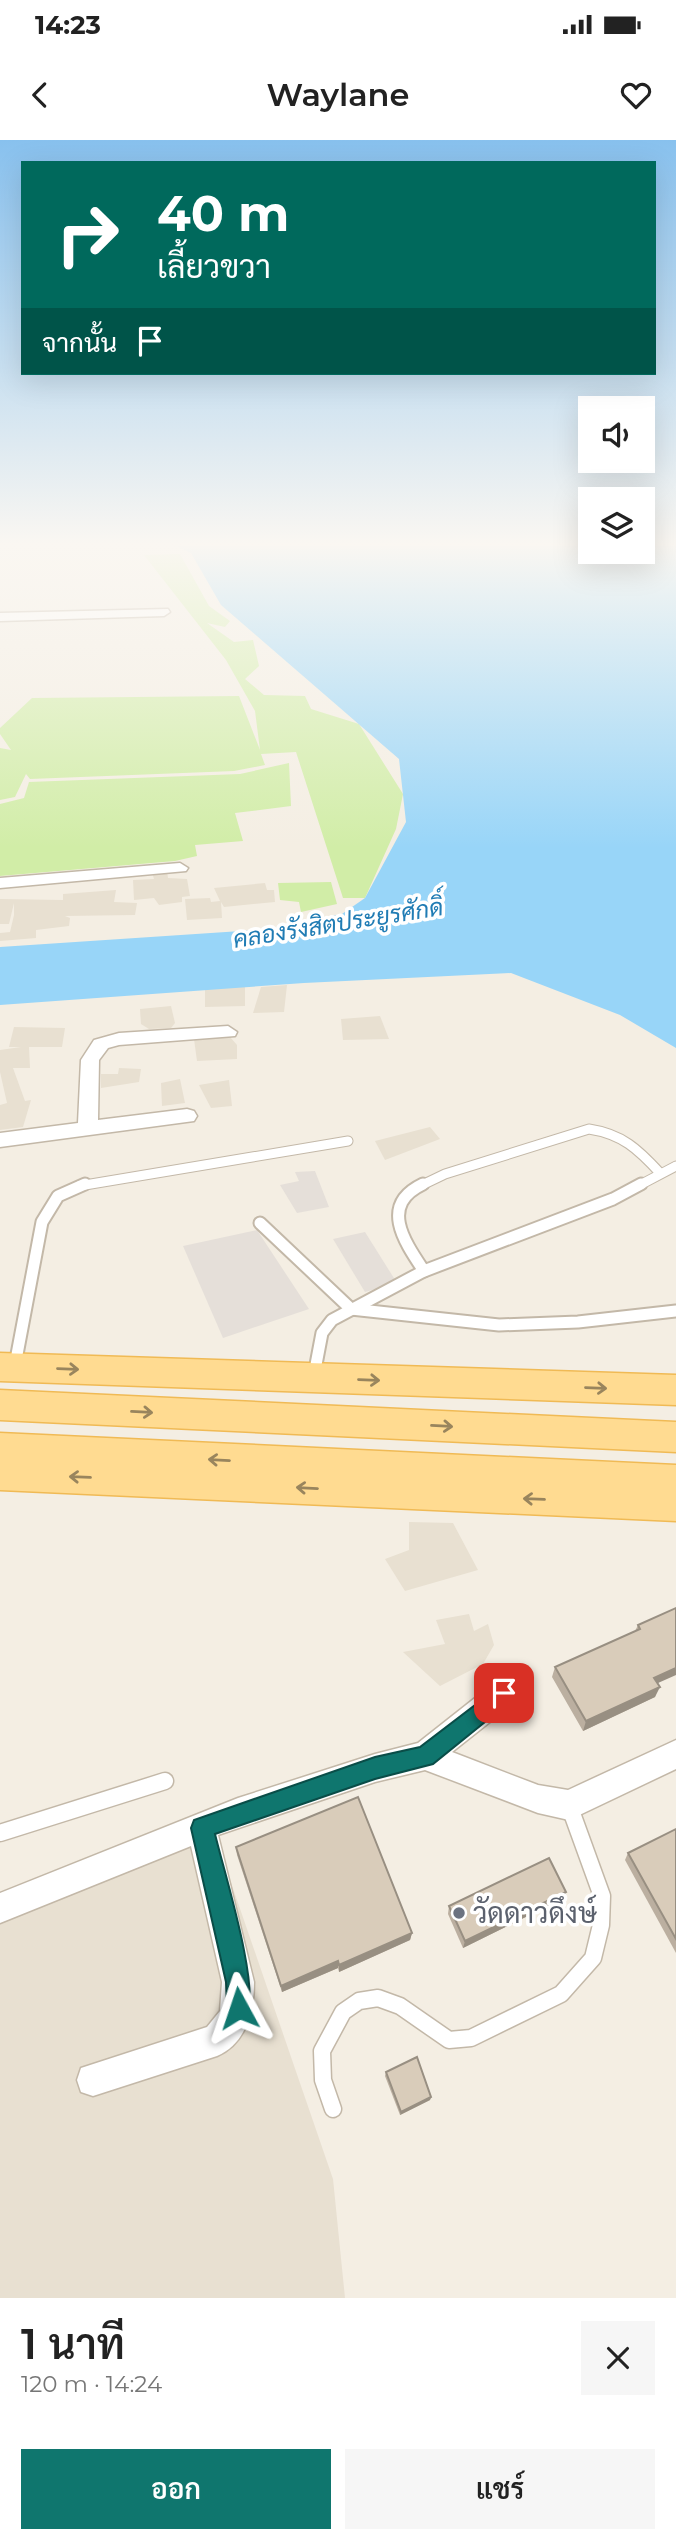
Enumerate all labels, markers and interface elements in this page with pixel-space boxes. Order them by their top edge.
text: 14:23 [35,9,101,41]
text: Waylane [267,75,409,114]
icon: back [21,76,59,114]
icon: heart [617,76,655,114]
text: 40 m [157,184,289,243]
icon: right [42,189,133,280]
text: เลี้ยวขวา [157,247,271,286]
icon: arrive [131,322,169,360]
text: จากนั้น [42,327,117,359]
map controls [578,396,655,564]
button: sound [578,396,655,473]
button: layers [578,487,655,564]
water label: คลองรังสิตประยูรศักดิ์ [230,885,450,957]
one-way arrow [56,1363,79,1376]
one-way arrow [357,1373,380,1386]
one-way arrow [585,1381,608,1394]
one-way arrow [130,1405,153,1418]
one-way arrow [430,1420,453,1433]
one-way arrow [208,1453,231,1466]
one-way arrow [69,1471,92,1484]
one-way arrow [296,1482,319,1495]
one-way arrow [523,1493,546,1506]
pin [474,1663,534,1723]
icon: arrive [485,1674,523,1712]
place label: วัดดาวดึงษ์ [473,1894,598,1930]
marker: วัดดาวดึงษ์ [451,1905,467,1921]
position arrow [202,1971,276,2045]
text: 1 นาที [21,2318,125,2370]
button: close [581,2321,655,2395]
text: 120 m · 14:24 [21,2370,162,2398]
button: ออก [21,2449,331,2529]
button: แชร์ [345,2449,655,2529]

